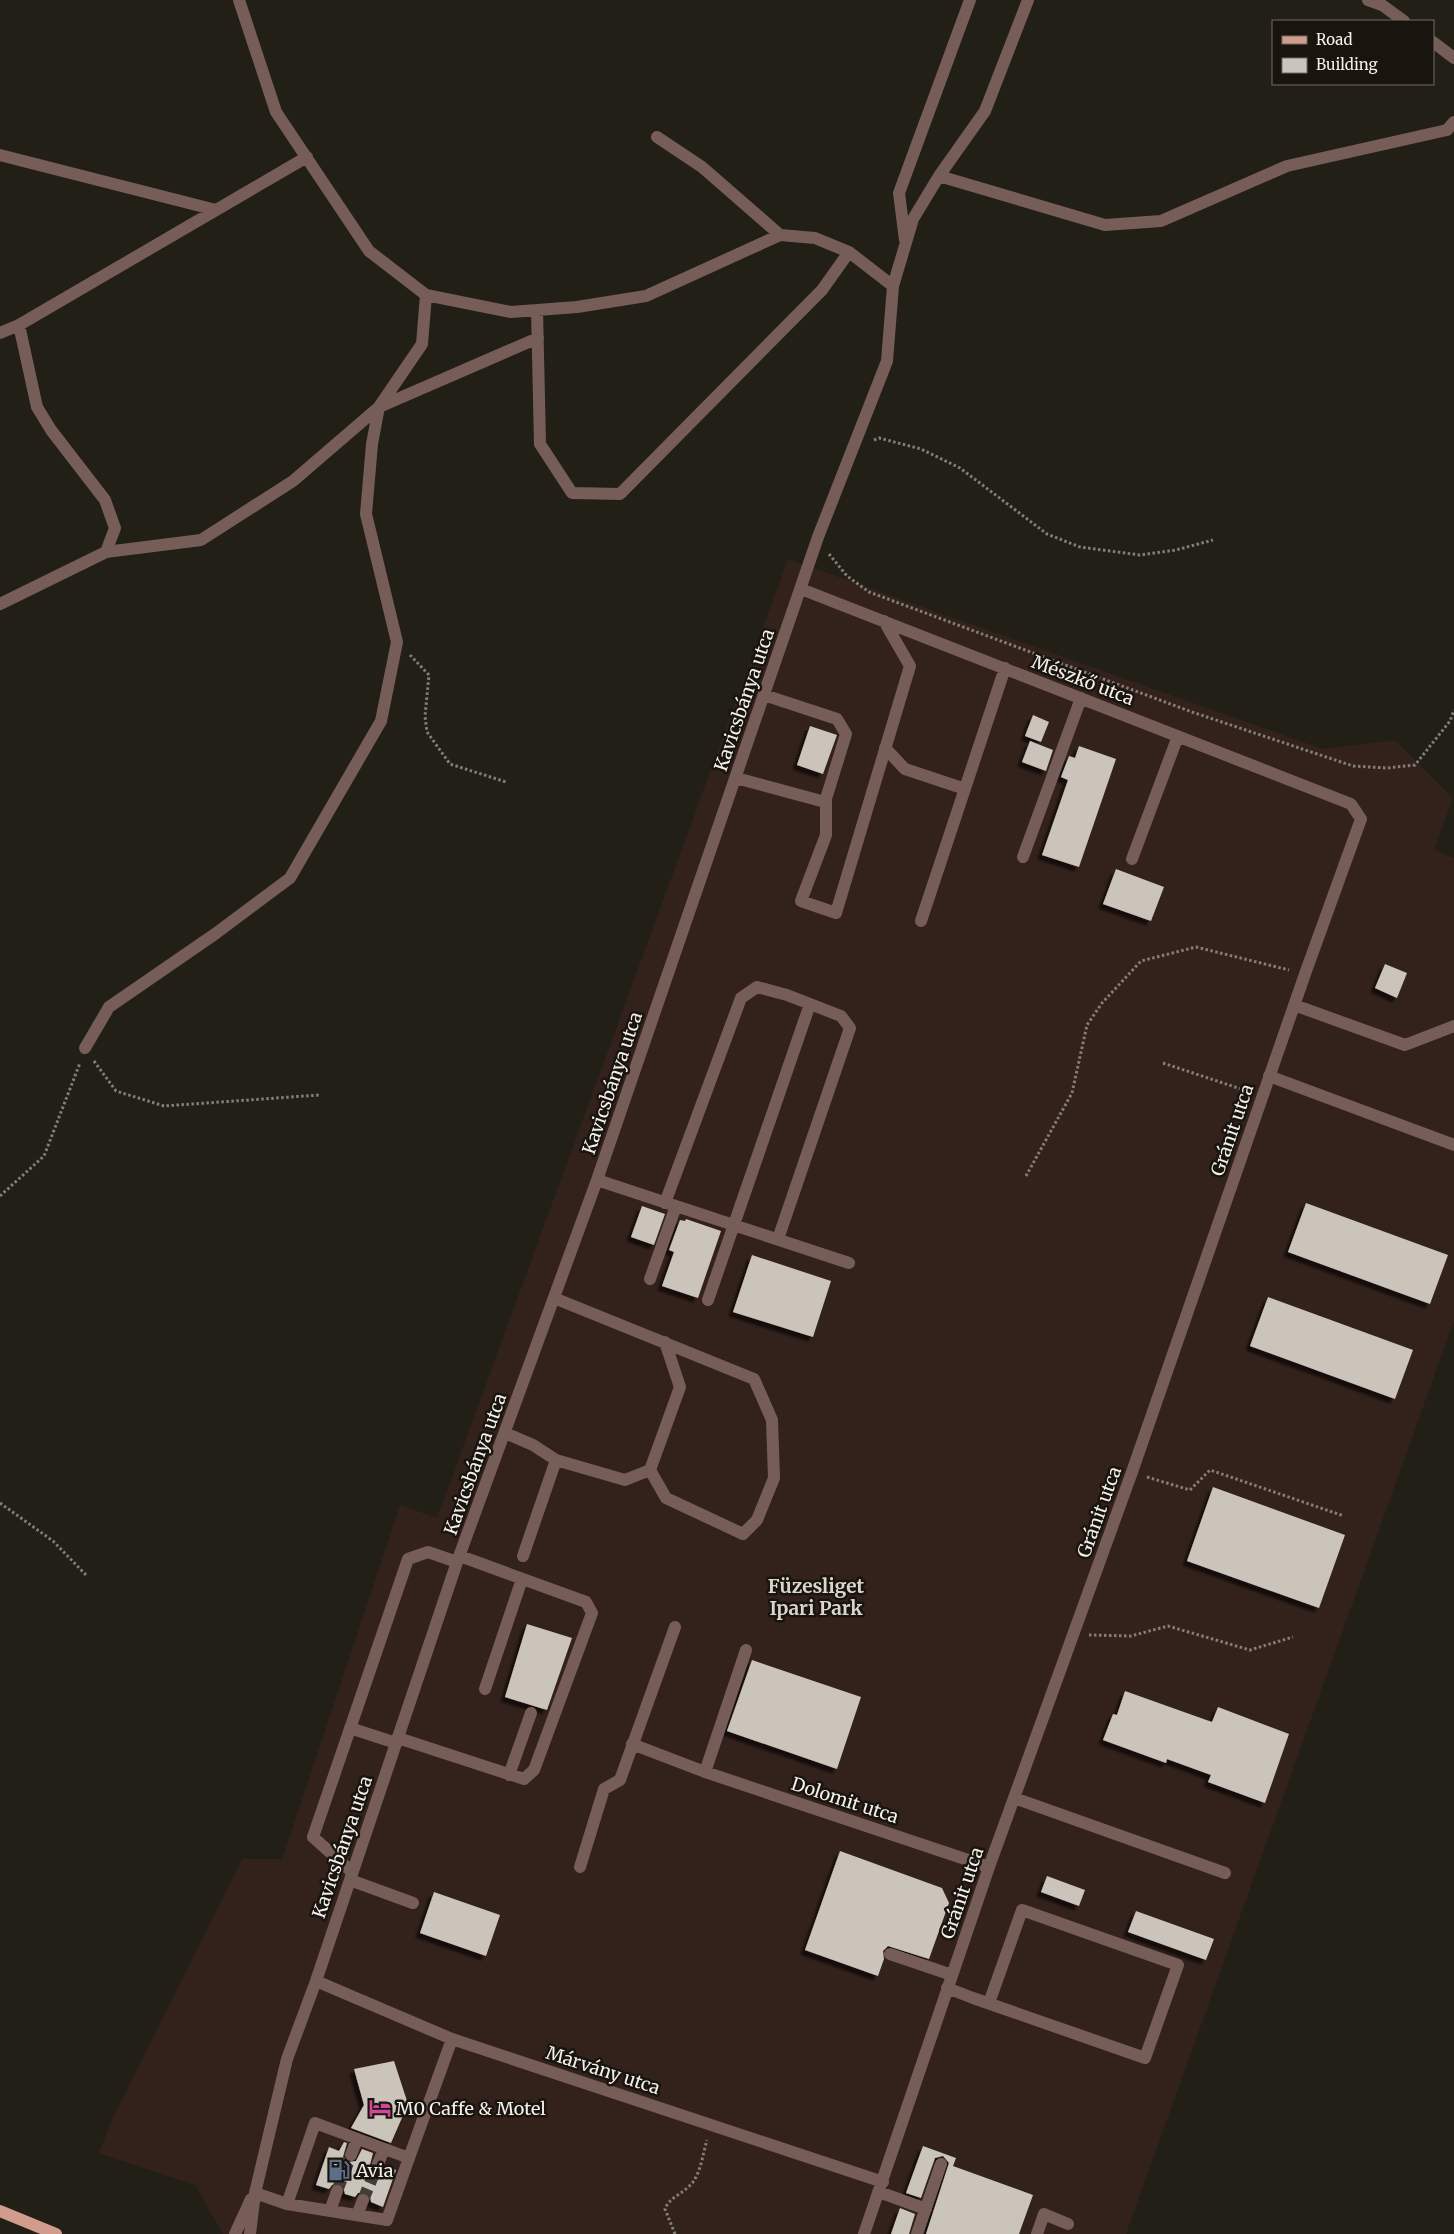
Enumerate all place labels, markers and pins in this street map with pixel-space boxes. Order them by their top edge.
hotel icon: M0 Caffe & Motel [367,2095,393,2121]
place label: M0 Caffe & Motel [396,2097,546,2120]
fuel station icon: Avia [326,2157,352,2183]
place label: Avia [355,2159,394,2182]

